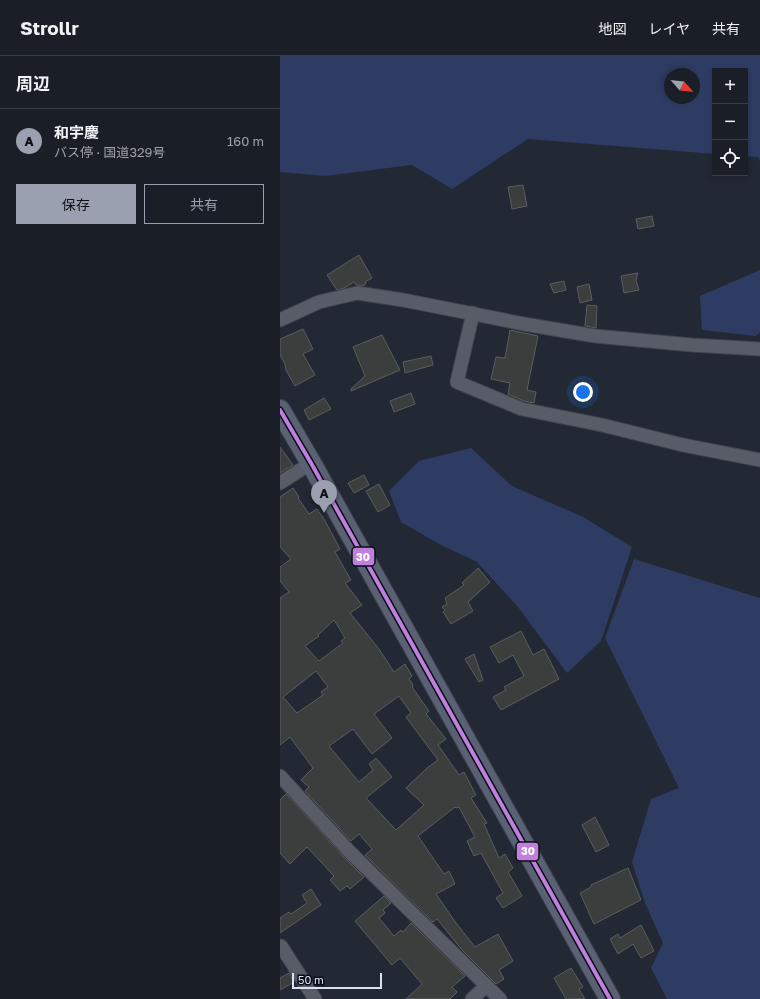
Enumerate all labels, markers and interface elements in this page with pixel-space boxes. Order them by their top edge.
text: Strollr [20,16,79,39]
text: 地図 [598,20,626,37]
text: レイヤ [648,20,690,37]
text: 共有 [712,20,740,37]
north arrow [664,68,700,104]
map controls [712,68,748,176]
button: + [712,68,748,104]
text: 周辺 [16,73,50,94]
button: − [712,104,748,140]
text: 和宇慶 [54,123,99,141]
text: A [24,133,34,149]
text: 160 m [227,133,264,149]
button: locate [712,140,748,176]
text: バス停 · 国道329号 [54,144,165,160]
button: 保存 [16,184,136,224]
button: 共有 [144,184,264,224]
your location [573,382,593,402]
pin: A [311,480,337,513]
line badge: 30 [352,547,375,566]
text: 30 [356,550,370,563]
line badge: 30 [516,842,539,861]
text: 30 [521,844,535,857]
scale bar [292,971,382,990]
text: 50 m [298,973,324,986]

